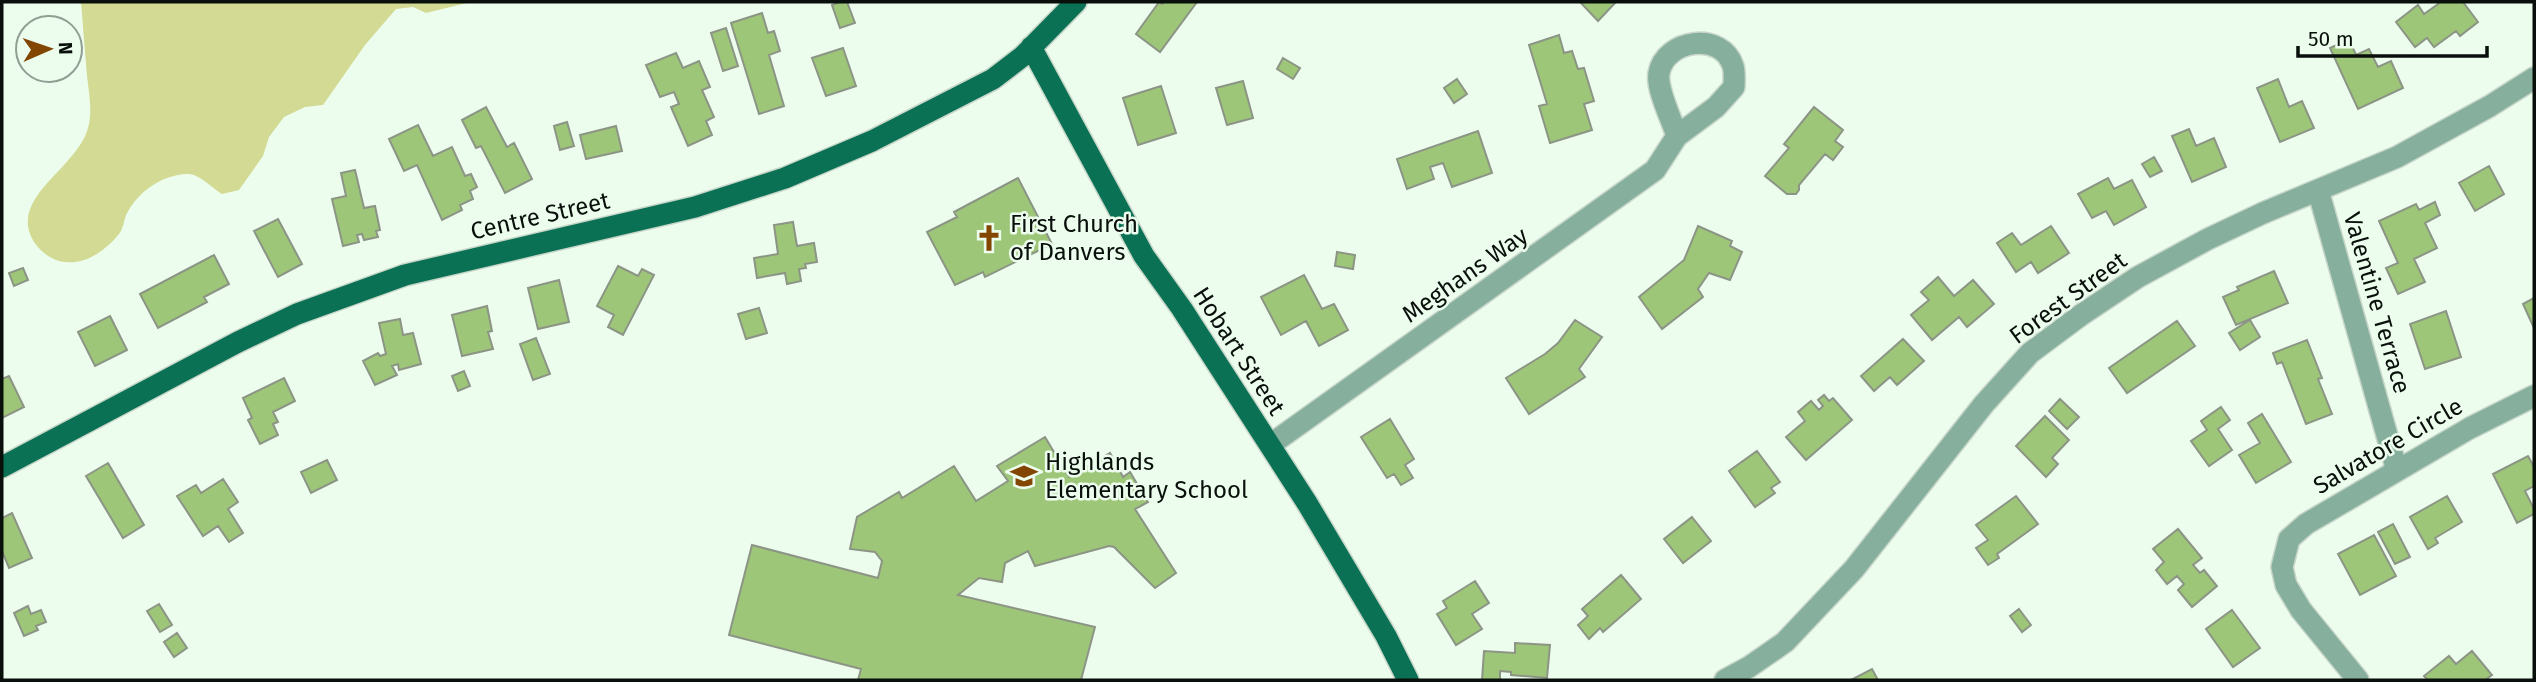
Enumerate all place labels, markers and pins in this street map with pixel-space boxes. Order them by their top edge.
place label: First Church of Danvers [1010,210,1138,266]
church icon: First Church of Danvers [974,223,1004,253]
place label: Highlands Elementary School [1045,448,1248,504]
school or university icon: Highlands Elementary School [1009,461,1039,491]

